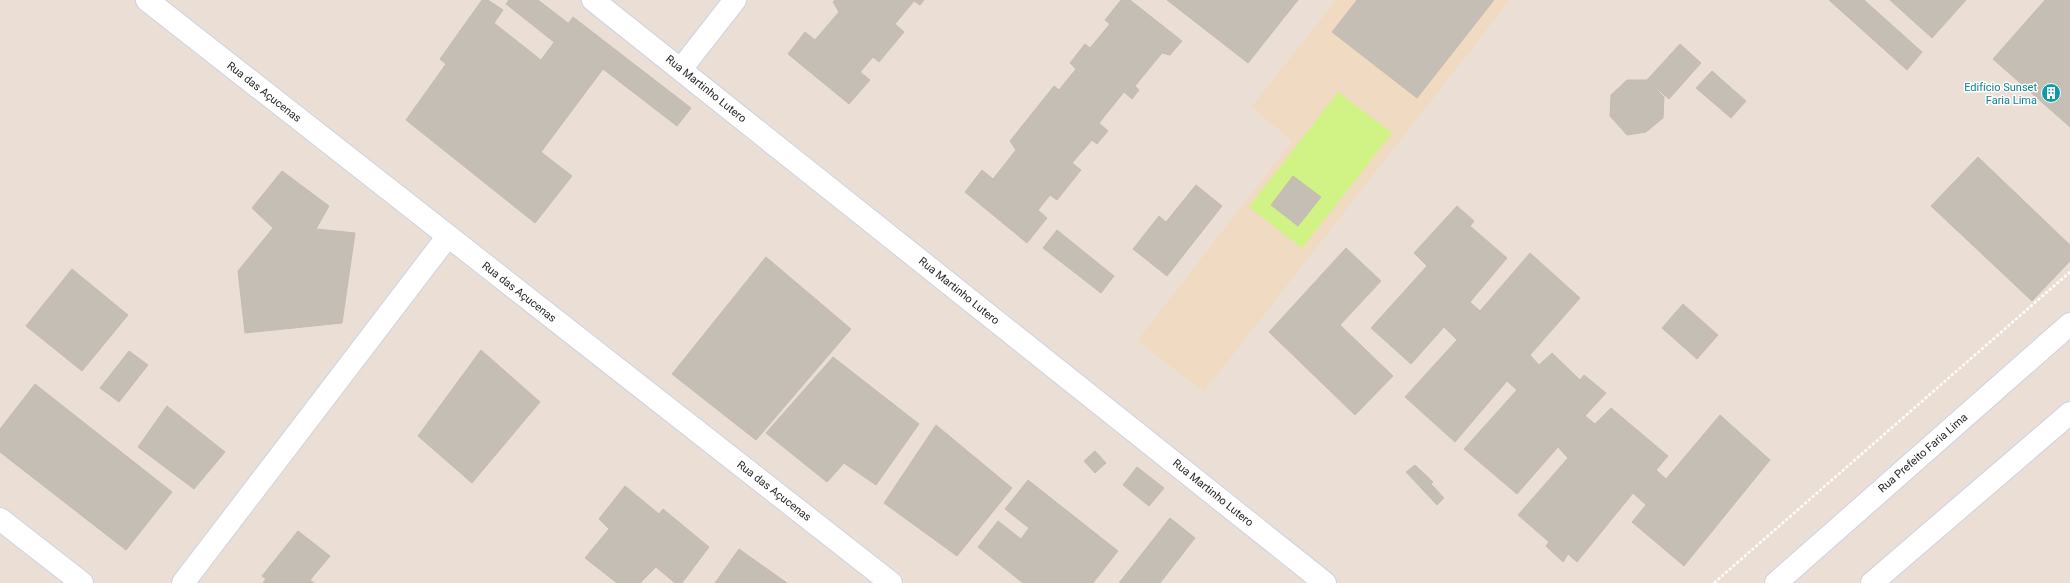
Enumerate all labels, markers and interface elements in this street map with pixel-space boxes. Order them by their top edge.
street label: Rua Martinho Lutero [663,53,749,125]
street label: Rua das Açucenas [224,59,304,125]
place label: Edifício Sunset Faria Lima [1964,81,2037,107]
building icon: Edifício Sunset Faria Lima [2040,82,2062,104]
street label: Rua Martinho Lutero [916,255,1002,327]
street label: Rua das Açucenas [479,259,559,325]
street label: Rua Prefeito Faria Lima [1876,411,1970,495]
street label: Rua Martinho Lutero [1170,457,1256,529]
street label: Rua das Açucenas [734,458,814,524]

